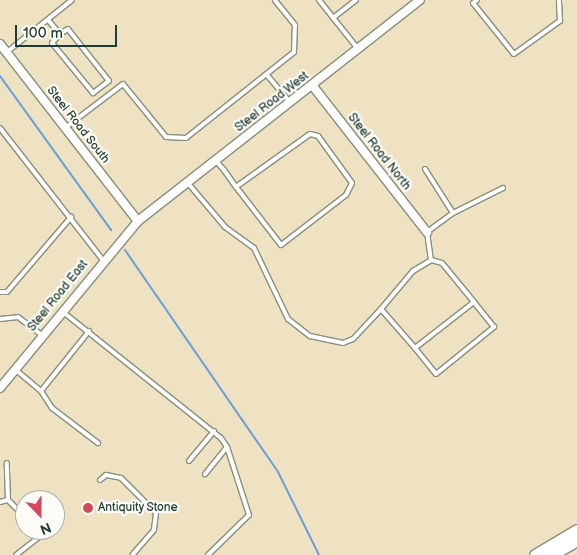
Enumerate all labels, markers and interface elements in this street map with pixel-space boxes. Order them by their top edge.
scale bar [18,15,120,47]
text: 100 m [23,24,63,43]
street label: Steel Road West [232,69,312,135]
street label: Steel Road South [43,84,113,166]
street label: Steel Road North [345,111,413,193]
street label: Steel Road East [25,258,91,334]
north arrow [15,490,65,540]
place label: Antiquity Stone [98,501,179,515]
marker: Antiquity Stone [82,502,94,514]
text: N [37,519,53,538]

